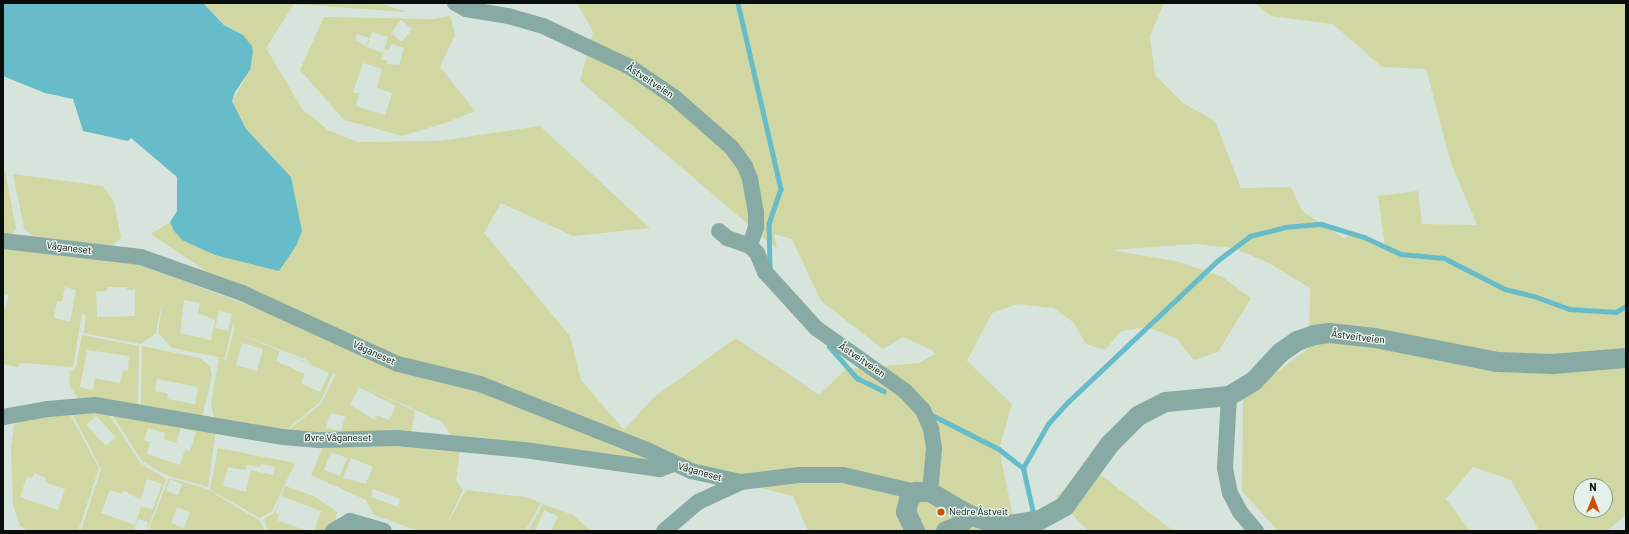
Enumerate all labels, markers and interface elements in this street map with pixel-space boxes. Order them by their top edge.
street label: Åstveitveien [624,61,676,101]
street label: Våganeset [46,239,92,257]
street label: Åstveitveien [1331,328,1385,346]
street label: Våganeset [351,338,397,368]
street label: Åstveitveien [836,340,888,380]
street label: Øvre Våganeset [304,432,372,444]
street label: Våganeset [677,460,723,484]
north arrow [1573,478,1613,518]
text: N [1589,480,1597,493]
place label: Nedre Åstveit [949,506,1008,518]
marker: Nedre Åstveit [936,507,946,517]

